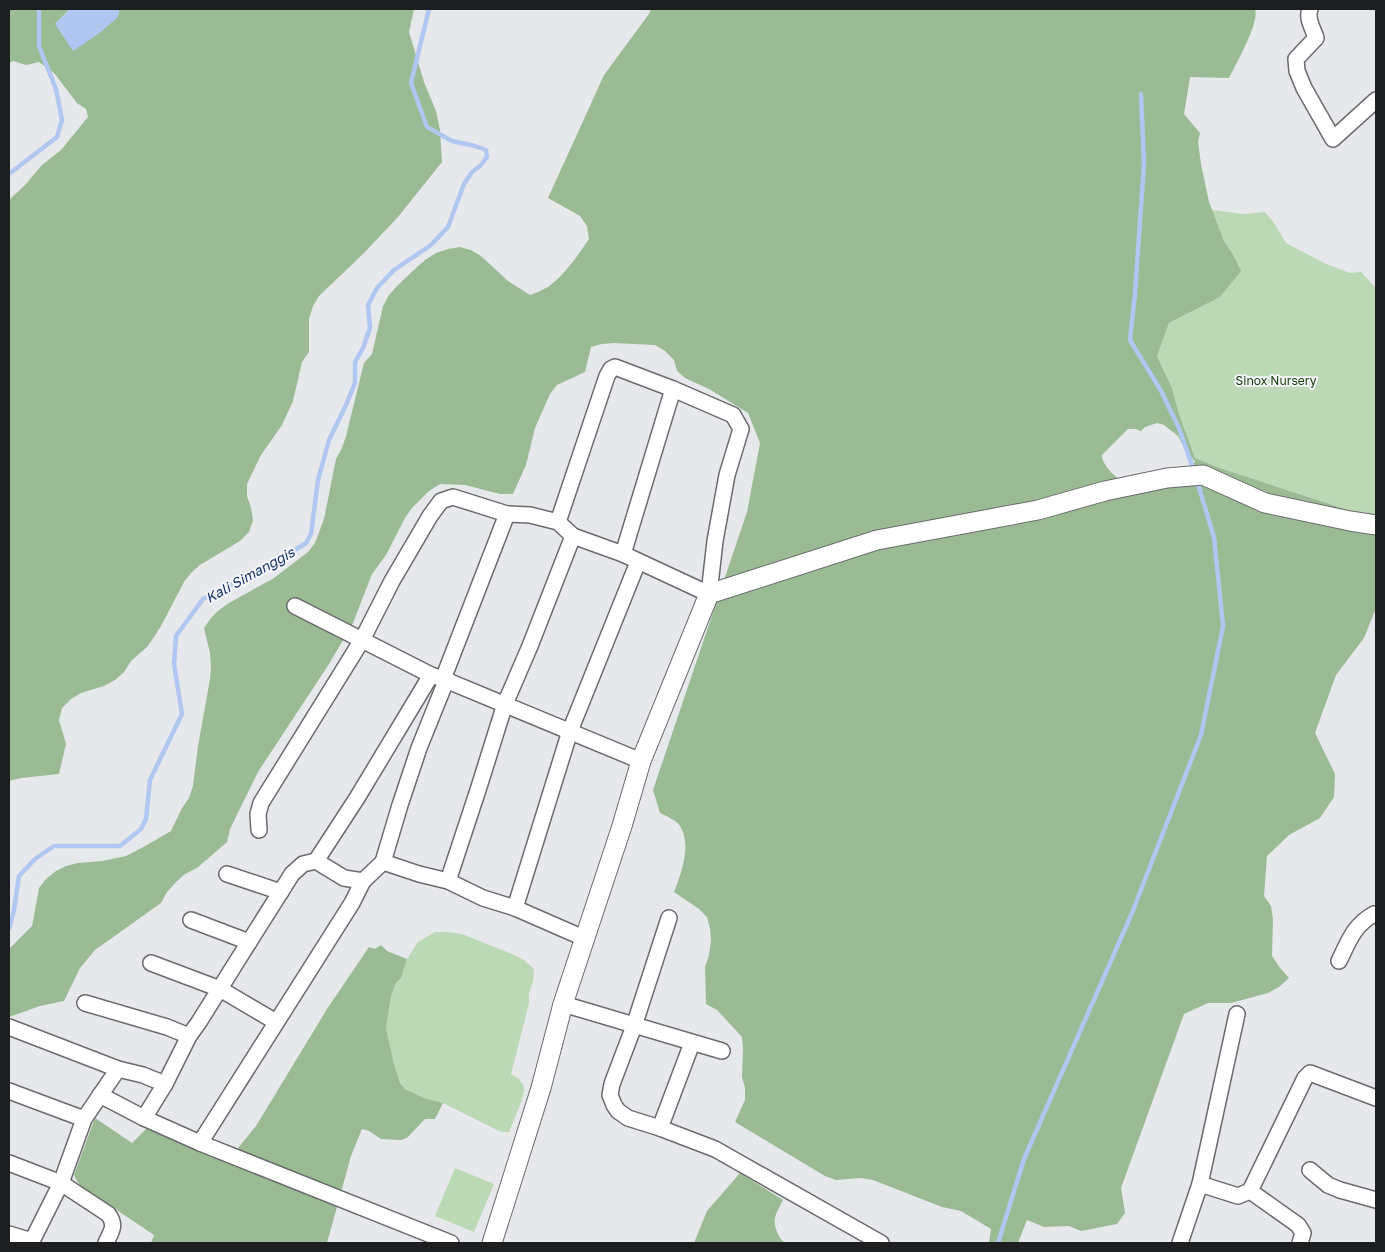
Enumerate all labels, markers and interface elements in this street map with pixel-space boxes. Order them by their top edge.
park label: Sinox Nursery [1236,373,1317,388]
water label: Kali Simanggis [202,543,298,606]

